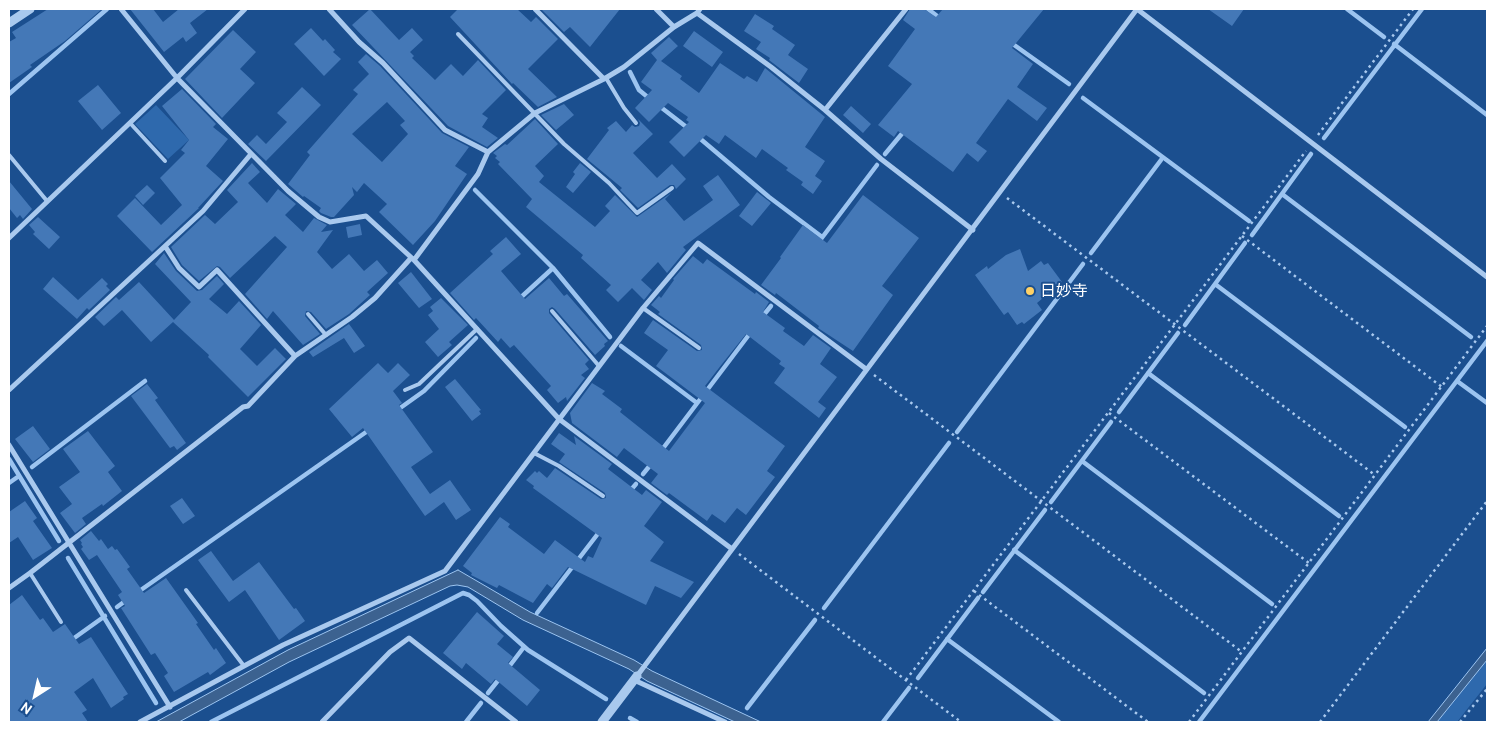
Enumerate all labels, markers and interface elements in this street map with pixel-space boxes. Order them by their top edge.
place label: 日妙寺 [1040,281,1088,301]
marker: 日妙寺 [1024,285,1036,297]
north arrow [10,671,60,721]
text: N [17,698,36,719]

